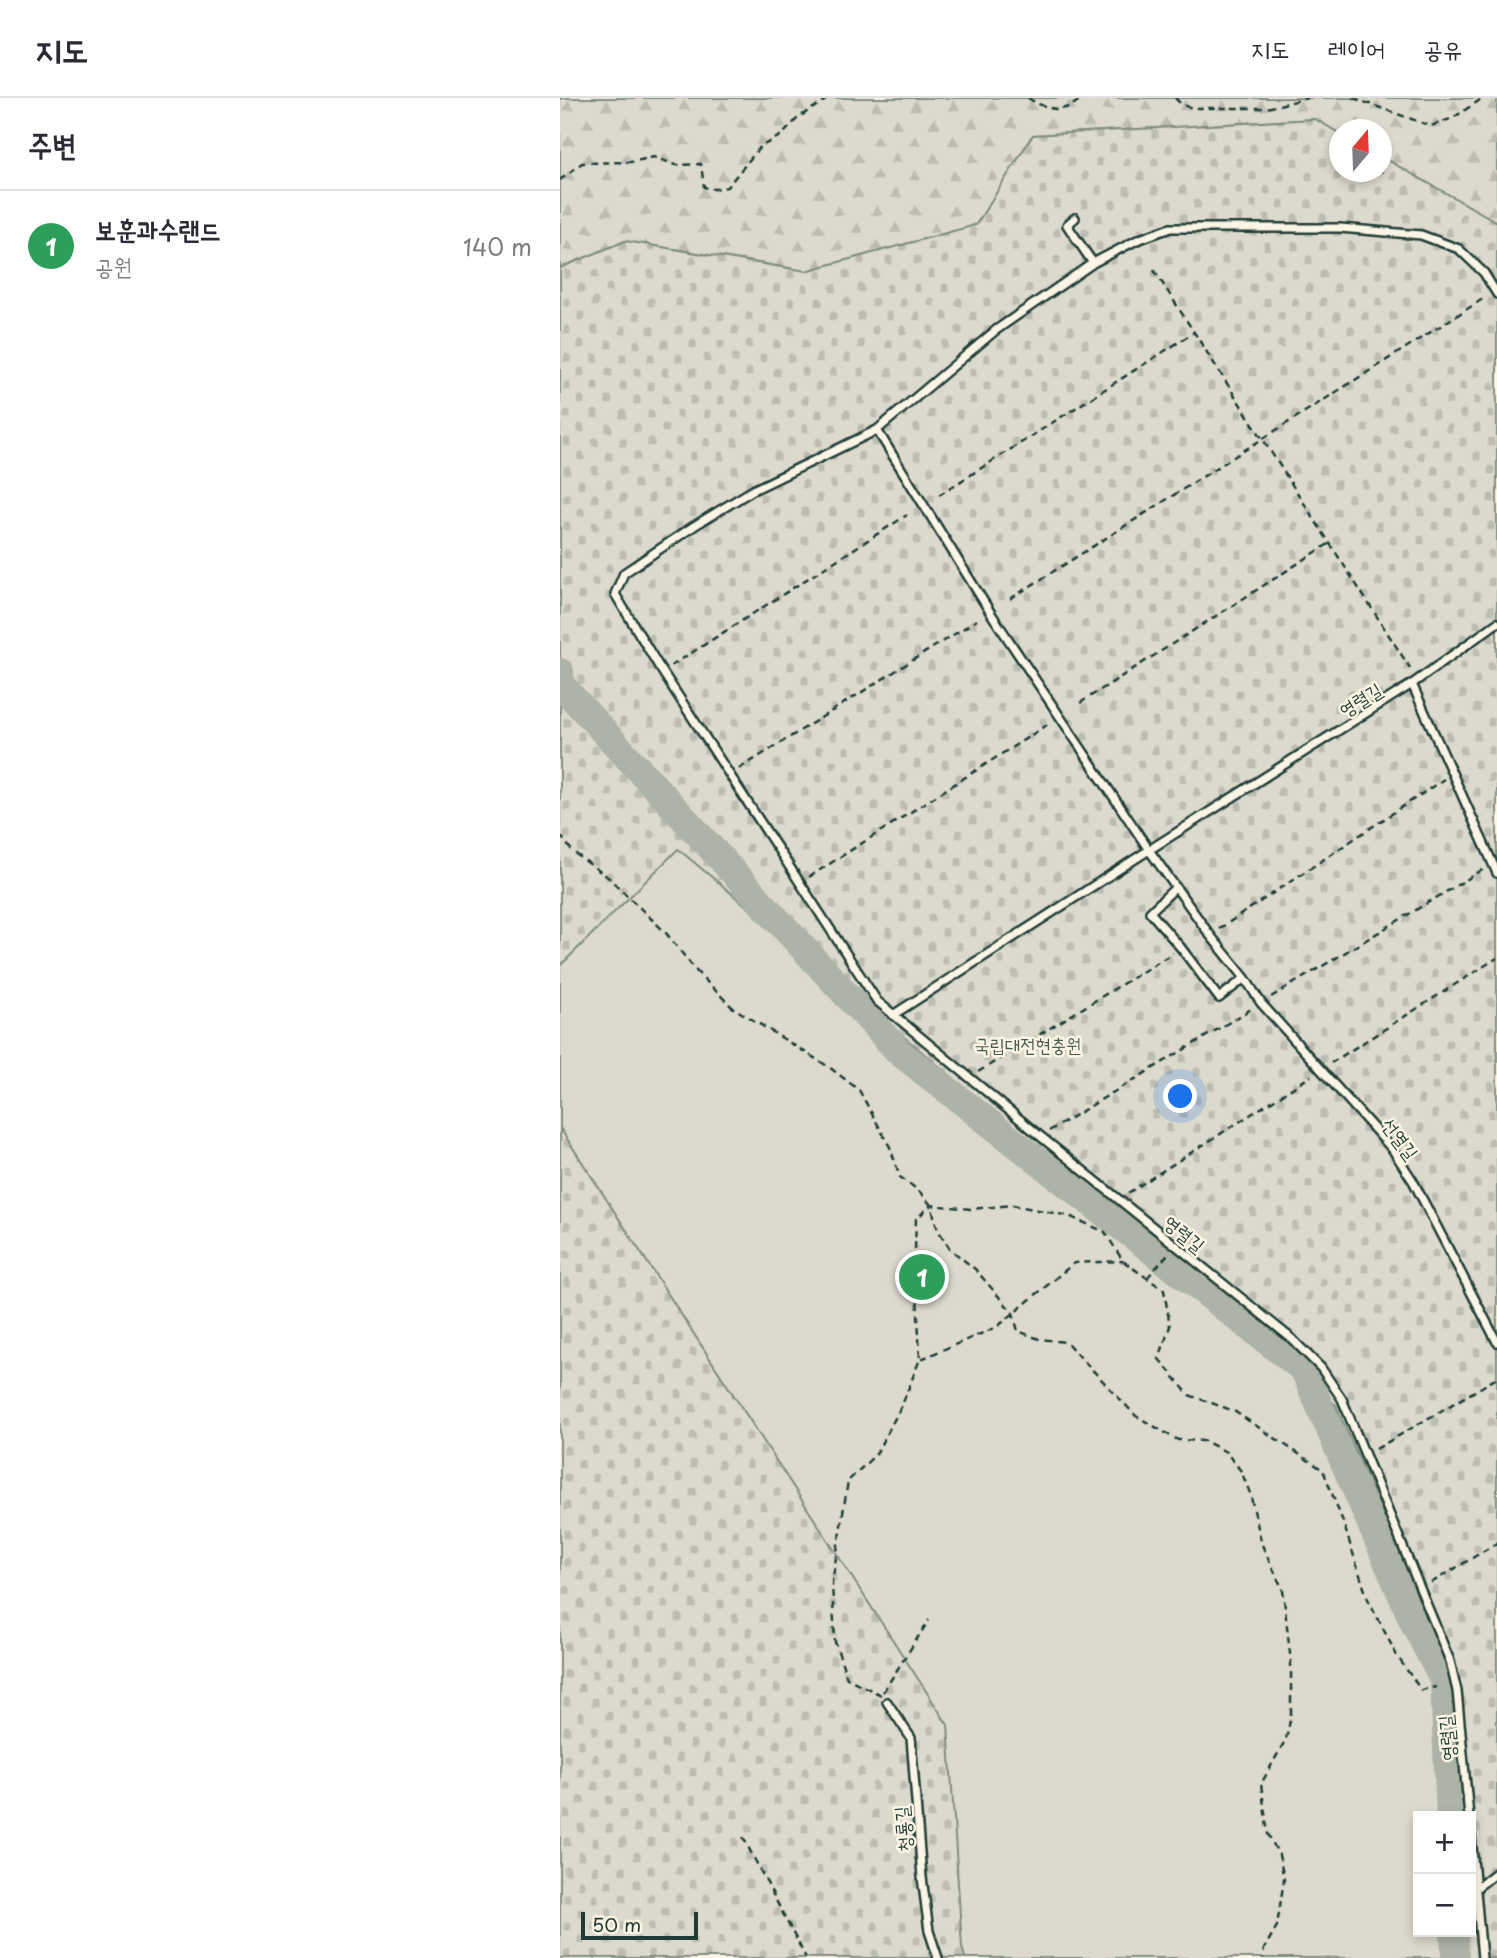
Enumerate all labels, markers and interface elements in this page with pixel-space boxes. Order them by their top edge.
text: 지도 [35,23,88,73]
text: 지도 [1251,30,1289,66]
text: 레이어 [1327,30,1385,66]
text: 공유 [1423,30,1462,66]
north arrow [1329,119,1392,182]
text: 주변 [28,121,76,166]
text: 보훈과수랜드 [95,209,221,248]
text: 1 [46,229,57,264]
text: 140 m [463,229,532,264]
text: 공원 [95,248,132,283]
street label: 영렬길 [1333,675,1387,723]
park label: 국립대전현충원 [974,1030,1082,1058]
your location [1163,1079,1197,1113]
street label: 선열길 [1376,1111,1426,1165]
street label: 영렬길 [1158,1208,1212,1258]
pin: 1 [899,1251,945,1303]
street label: 영렬길 [1430,1714,1462,1762]
street label: 청룡길 [886,1805,918,1853]
map controls [1413,1811,1476,1937]
button: + [1413,1811,1476,1874]
button: − [1413,1874,1476,1937]
scale bar [581,1909,698,1941]
text: 50 m [592,1910,641,1938]

